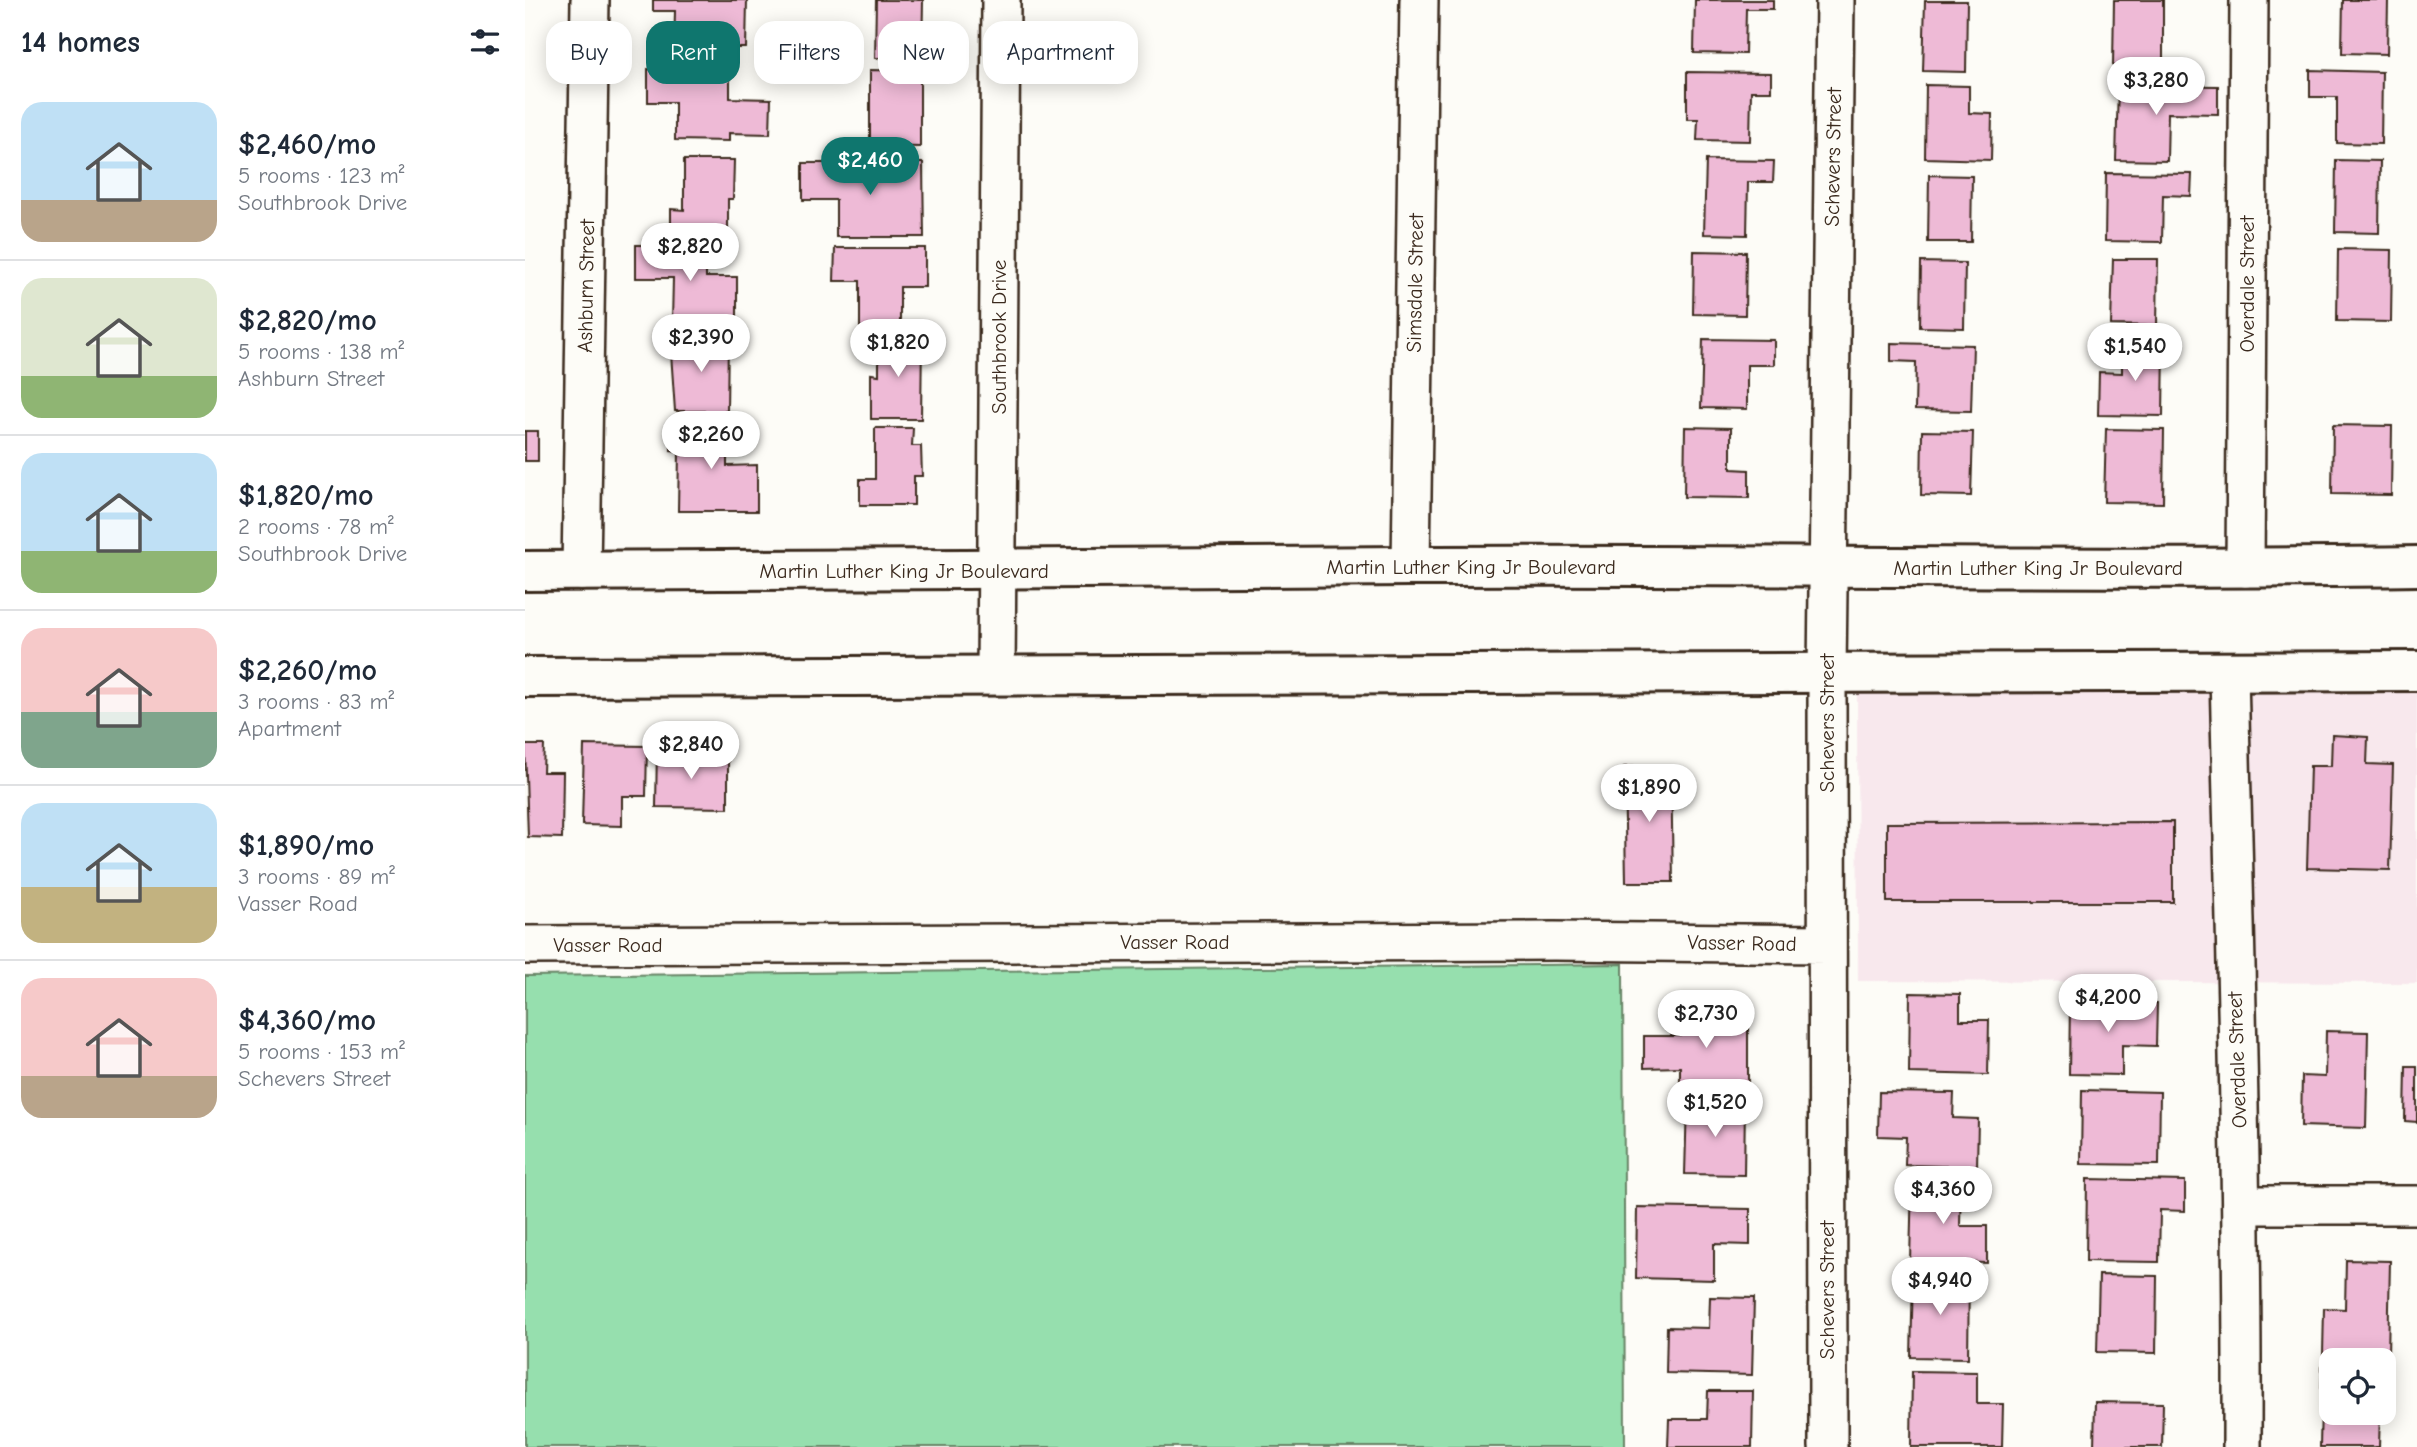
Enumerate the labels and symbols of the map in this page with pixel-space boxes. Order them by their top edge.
pin: $3,280 [2099,58,2213,117]
street label: Schevers Street [1820,86,1846,227]
pin: $2,460 [813,138,927,197]
street label: Simsdale Street [1402,212,1428,353]
street label: Overdale Street [2235,215,2259,352]
street label: Ashburn Street [573,218,599,353]
pin: $2,820 [633,224,747,283]
street label: Southbrook Drive [987,260,1011,414]
pin: $2,390 [644,314,758,374]
pin: $1,820 [841,320,955,379]
pin: $1,540 [2078,324,2192,383]
pin: $2,260 [654,412,768,471]
street label: Martin Luther King Jr Boulevard [1326,555,1616,579]
street label: Martin Luther King Jr Boulevard [1893,556,2183,580]
street label: Martin Luther King Jr Boulevard [759,559,1049,583]
street label: Schevers Street [1815,652,1839,793]
pin: $2,840 [634,722,748,781]
pin: $1,890 [1592,764,1706,824]
street label: Vasser Road [1120,930,1230,954]
street label: Vasser Road [1687,930,1797,956]
street label: Vasser Road [553,933,663,957]
pin: $4,200 [2051,974,2165,1034]
pin: $2,730 [1649,990,1763,1050]
street label: Overdale Street [2223,990,2251,1129]
pin: $1,520 [1658,1080,1772,1139]
pin: $4,360 [1886,1166,2000,1226]
street label: Schevers Street [1815,1219,1839,1360]
pin: $4,940 [1883,1258,1997,1317]

